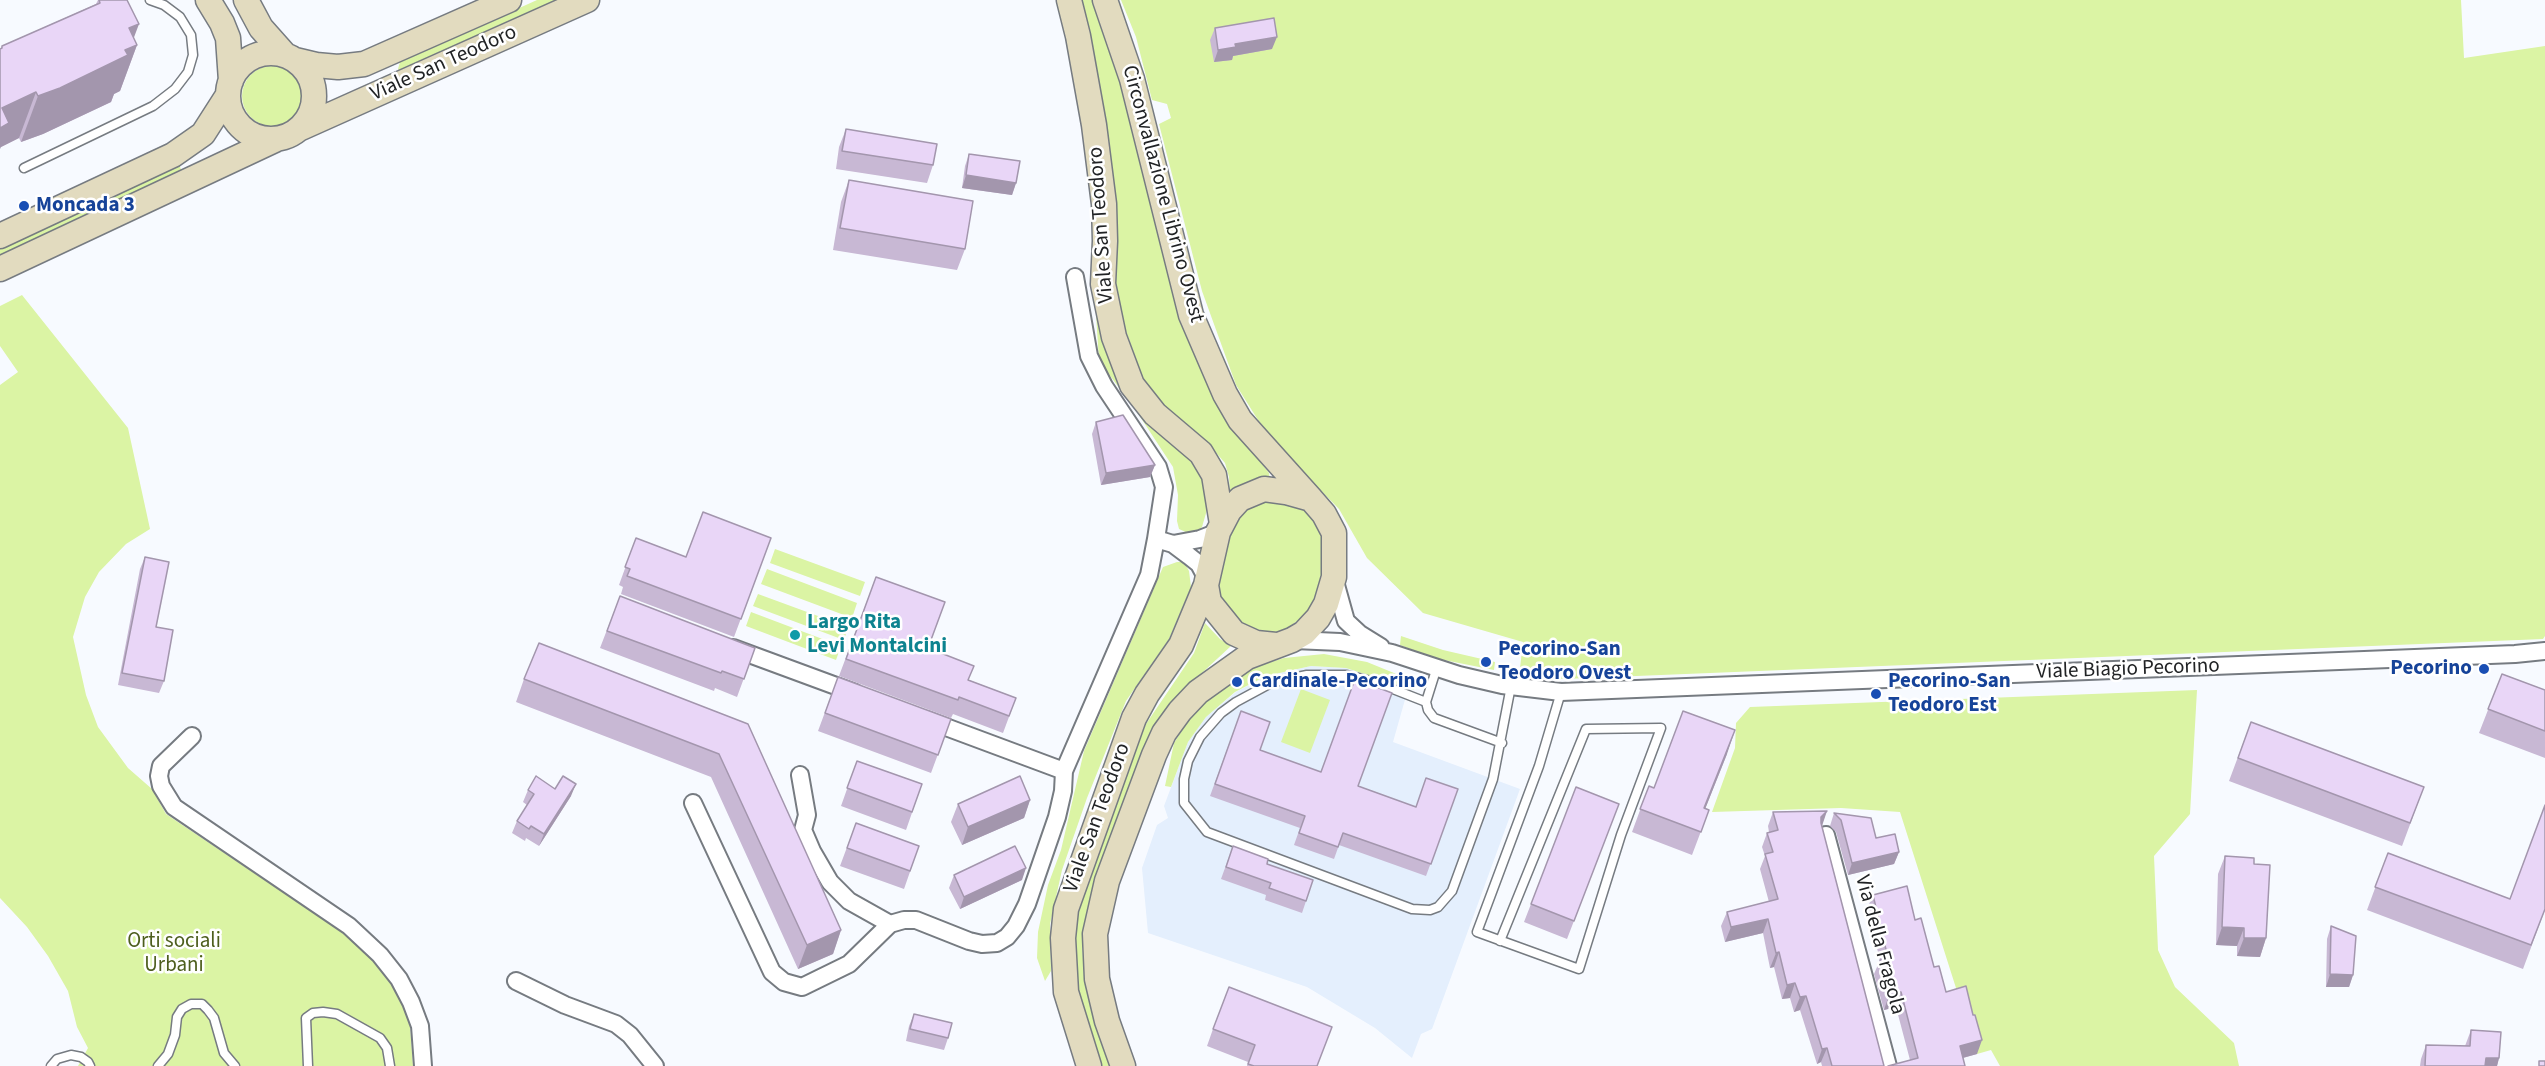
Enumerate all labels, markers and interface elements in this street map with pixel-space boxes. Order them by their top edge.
street label: Viale San Teodoro [367,21,521,107]
street label: Circonvallazione Librino Ovest [1116,63,1208,325]
street label: Viale San Teodoro [1084,146,1120,304]
place label: Moncada 3 [36,193,135,219]
marker: Moncada 3 [17,199,31,213]
place label: Largo Rita Levi Montalcini [807,610,947,660]
marker: Largo Rita Levi Montalcini [788,628,802,642]
place label: Pecorino-San Teodoro Ovest [1498,637,1631,687]
street label: Viale Biagio Pecorino [2036,654,2220,686]
marker: Pecorino-San Teodoro Ovest [1479,655,1493,669]
place label: Pecorino [2390,656,2472,682]
marker: Pecorino [2477,662,2491,676]
place label: Cardinale-Pecorino [1249,669,1427,695]
place label: Pecorino-San Teodoro Est [1888,669,2011,719]
marker: Cardinale-Pecorino [1230,675,1244,689]
marker: Pecorino-San Teodoro Est [1869,687,1883,701]
street label: Viale San Teodoro [1059,740,1137,896]
street label: Via della Fragola [1848,873,1910,1017]
park label: Orti sociali Urbani [127,929,221,979]

